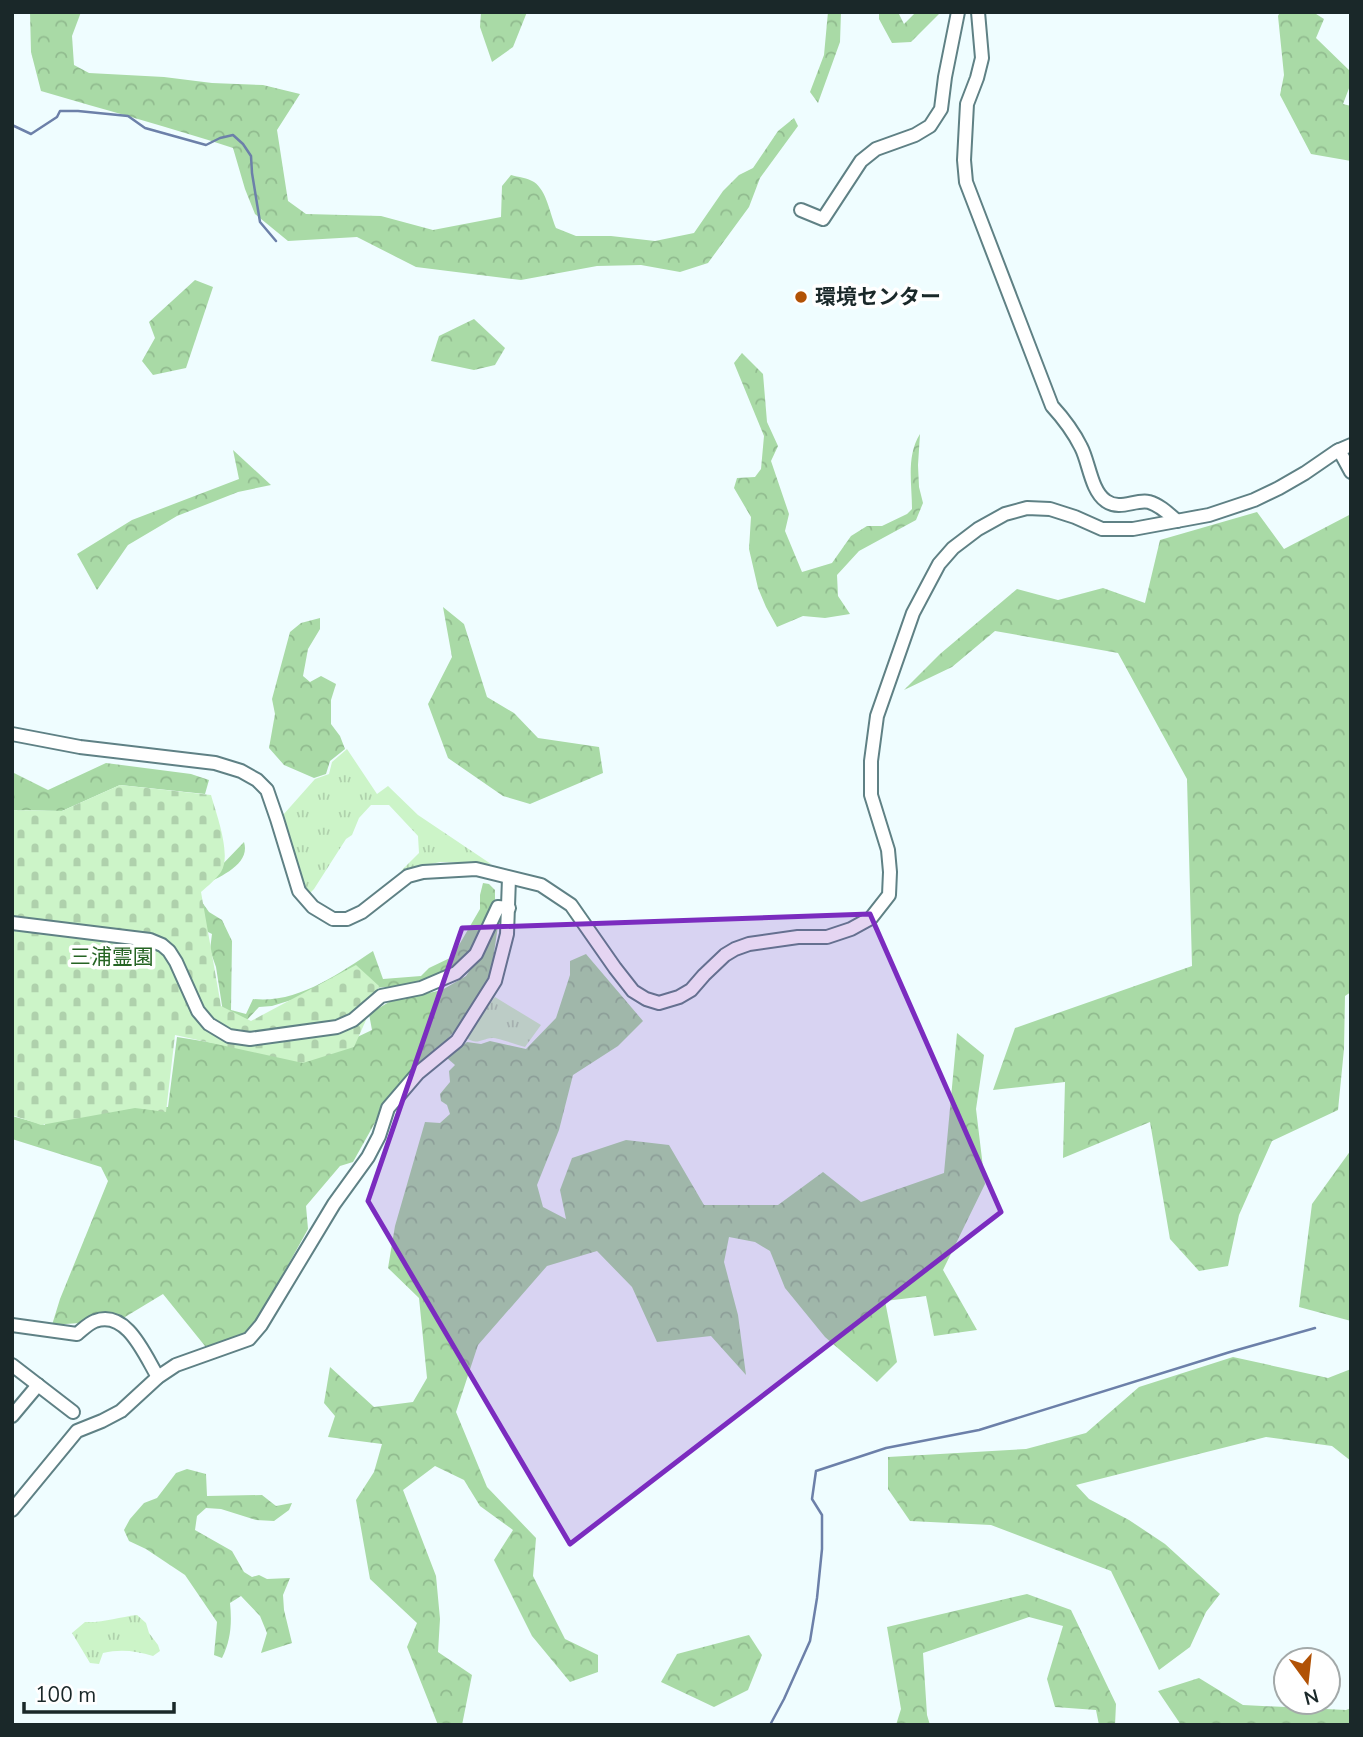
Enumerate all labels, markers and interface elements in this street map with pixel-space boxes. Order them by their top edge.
place label: 環境センター [815,283,941,311]
marker: 環境センター [793,289,809,305]
park label: 三浦霊園 [70,943,154,971]
north arrow [1272,1646,1342,1716]
scale bar [24,1670,175,1714]
text: 100 m [35,1681,96,1709]
text: N [1301,1682,1321,1711]

